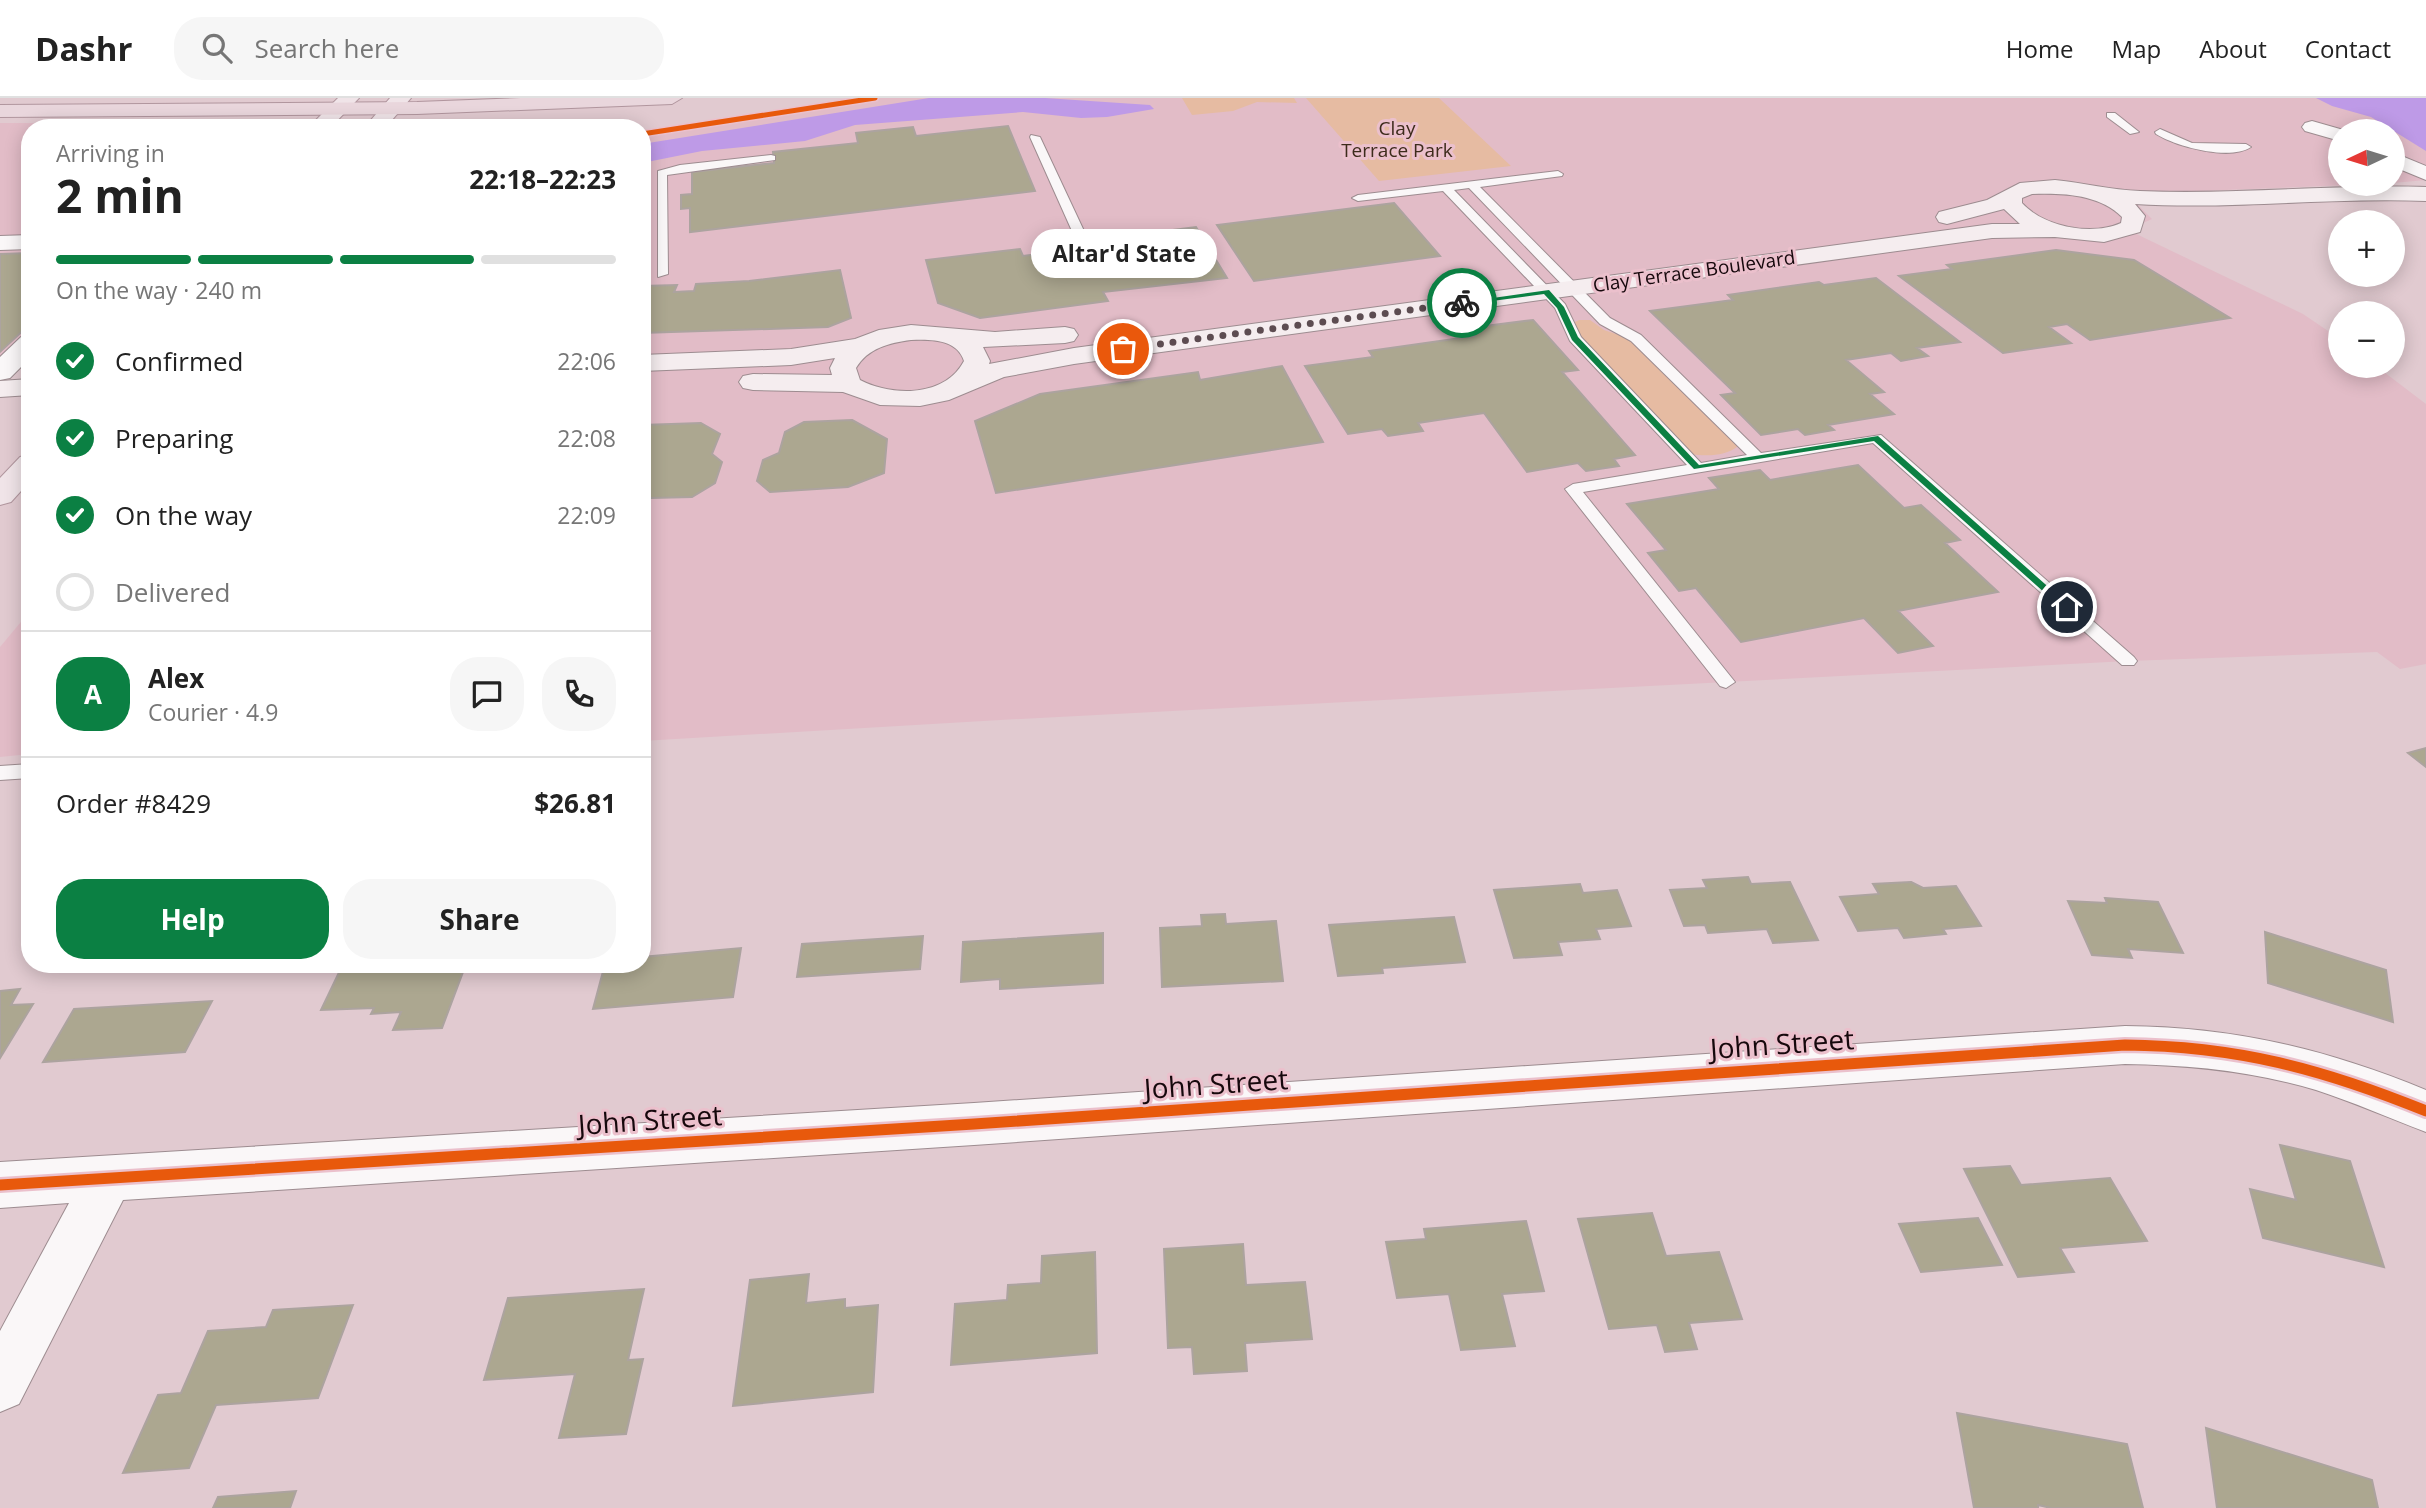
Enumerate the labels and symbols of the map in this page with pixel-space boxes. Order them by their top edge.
park label: Clay Terrace Park [1341,115,1453,163]
north arrow [2328,119,2404,196]
callout: Altar'd State [1030,230,1216,279]
street label: Clay Terrace Boulevard [1591,244,1797,298]
courier [1427,268,1497,338]
pin [1093,319,1153,379]
pin [2037,577,2097,637]
street label: John Street [1706,1019,1855,1067]
street label: John Street [1140,1059,1289,1107]
street label: John Street [574,1095,723,1143]

